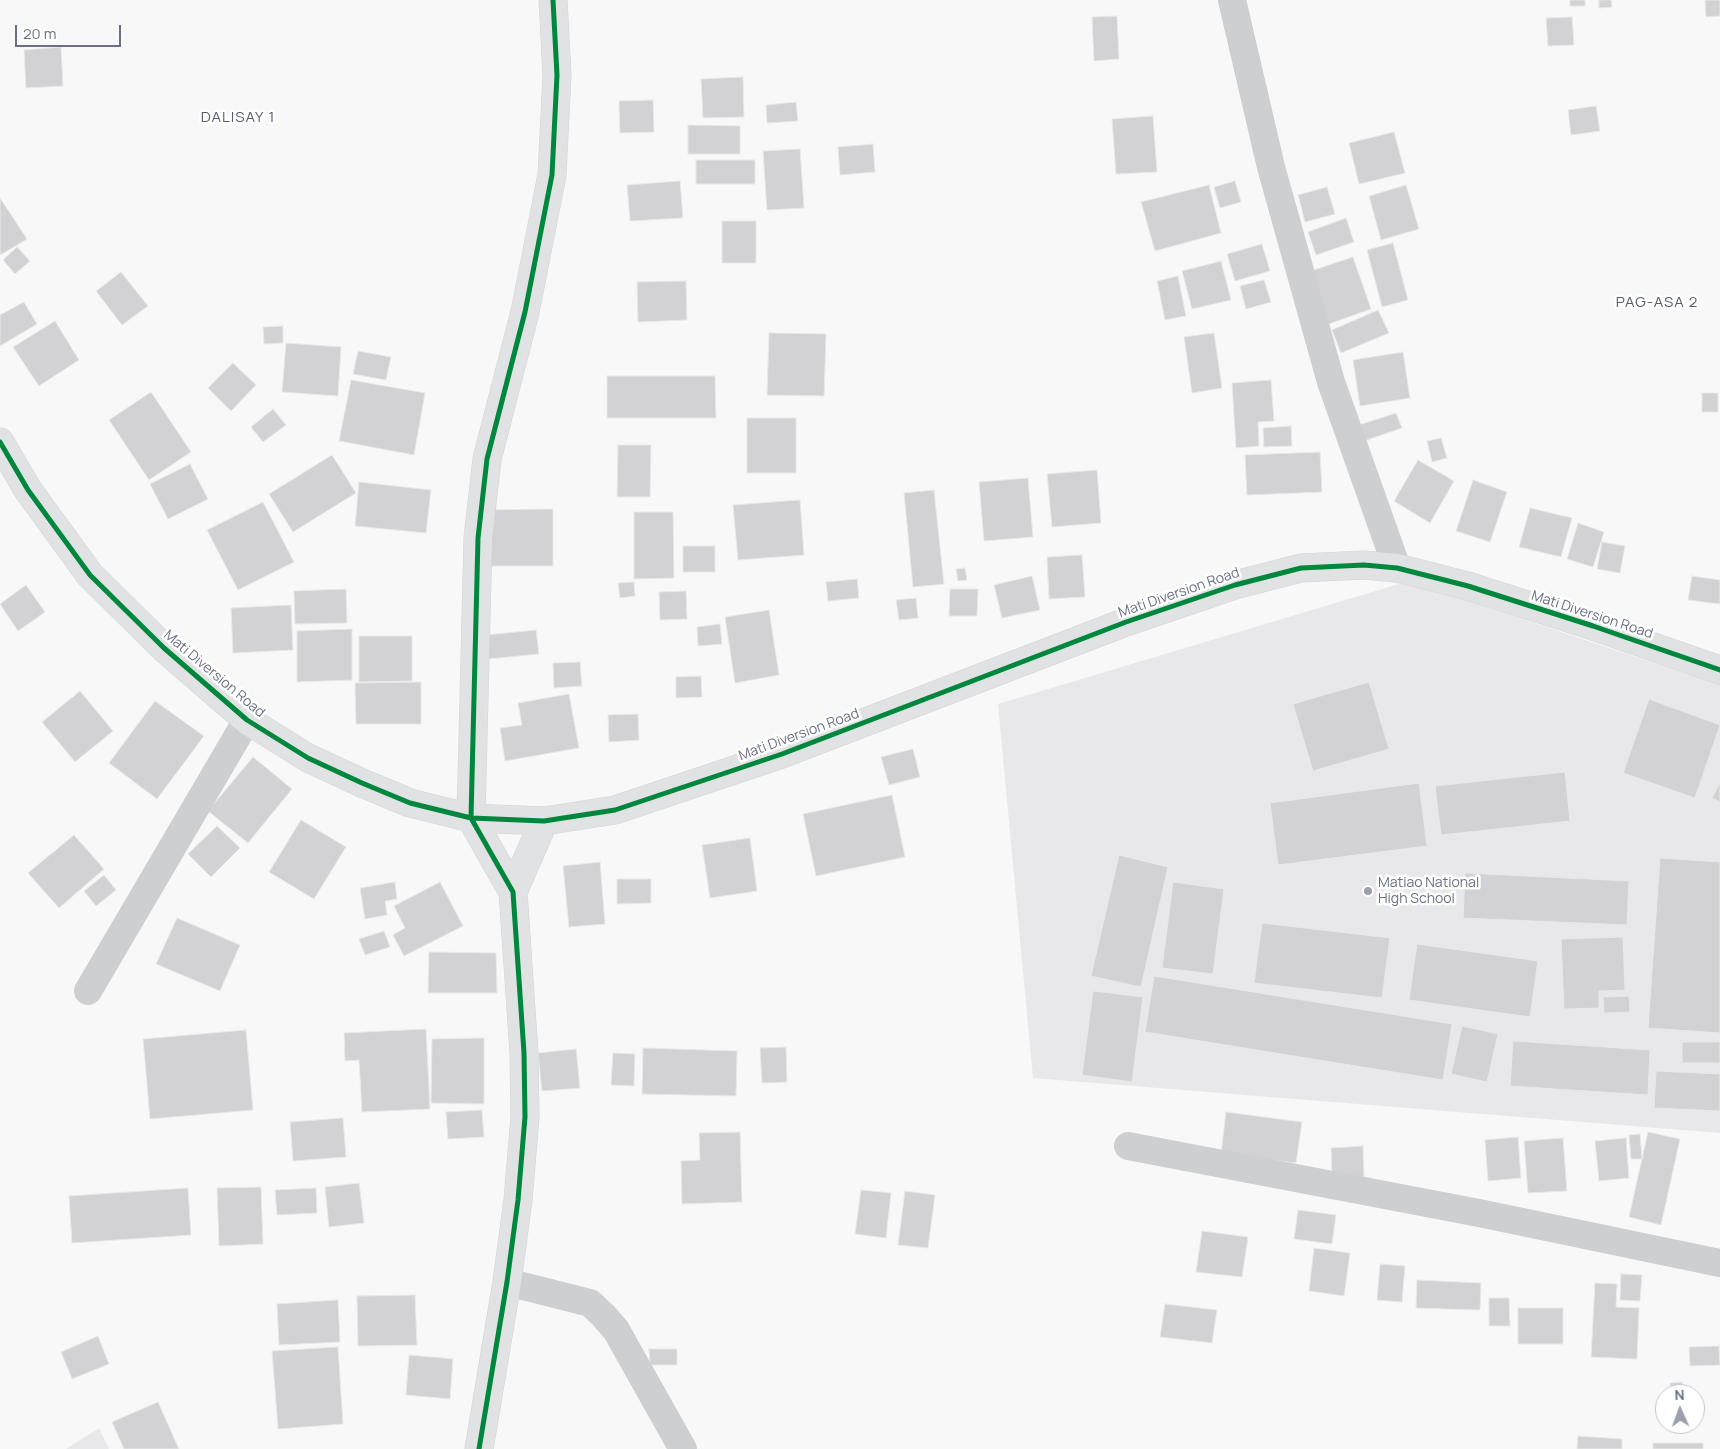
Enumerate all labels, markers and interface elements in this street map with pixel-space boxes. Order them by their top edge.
scale bar [18,15,124,47]
text: 20 m [23,23,56,44]
district label: DALISAY 1 [200,109,276,127]
district label: PAG-ASA 2 [1614,294,1700,312]
street label: Mati Diversion Road [1116,564,1242,622]
street label: Mati Diversion Road [1529,587,1655,643]
street label: Mati Diversion Road [160,627,268,721]
street label: Mati Diversion Road [737,705,861,765]
place label: Matiao National High School [1378,875,1479,908]
marker: Matiao National High School [1362,885,1374,897]
north arrow [1655,1384,1705,1434]
text: N [1674,1385,1685,1404]

